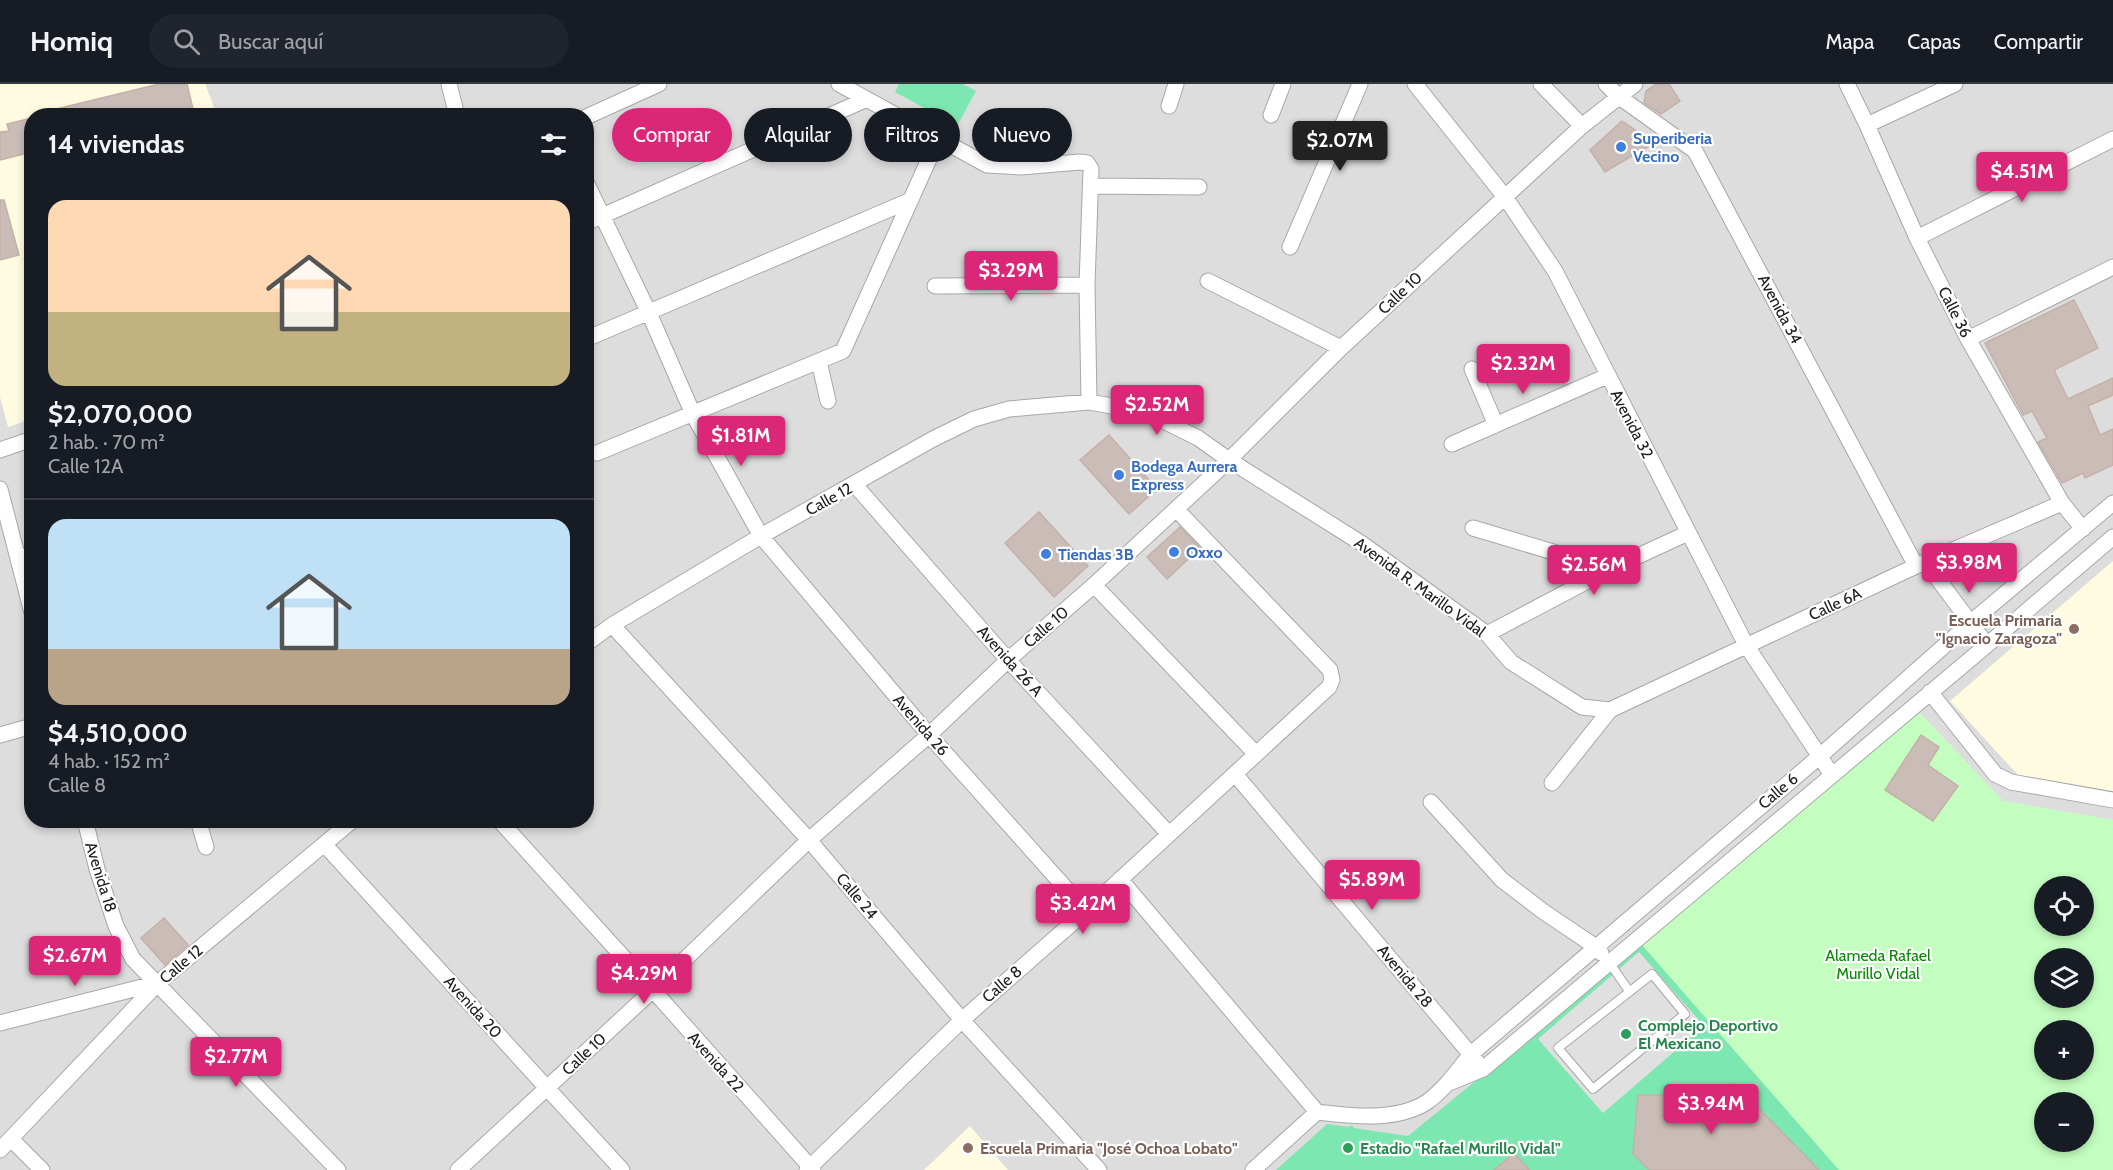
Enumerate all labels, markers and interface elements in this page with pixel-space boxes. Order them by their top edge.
search box [149,14,569,68]
text: Homiq [30,24,113,58]
icon: search [170,25,203,58]
text: Buscar aquí [218,28,323,55]
text: Mapa [1826,29,1874,54]
text: Capas [1907,29,1961,54]
text: Compartir [1994,29,2083,54]
chip: Comprar [612,108,732,162]
chip: Alquilar [744,108,852,162]
chip: Filtros [864,108,960,162]
chip: Nuevo [972,108,1072,162]
pin: $2.07M [1291,121,1389,172]
text: 14 viviendas [48,128,184,160]
icon: filters [537,128,570,161]
text: $2.07M [1306,128,1374,152]
place label: Superiberia Vecino [1633,129,1712,166]
marker: Superiberia Vecino [1614,140,1628,154]
pin: $4.51M [1973,152,2071,203]
text: $4.51M [1990,159,2054,183]
icon: home [255,239,363,347]
pin: $3.29M [962,251,1060,302]
text: $3.29M [978,258,1044,282]
street label: Calle 10 [1374,268,1426,318]
street label: Avenida 34 [1754,271,1806,347]
street label: Calle 36 [1934,283,1976,341]
pin: $2.32M [1474,344,1572,395]
text: $2.32M [1491,351,1555,375]
pin: $2.52M [1108,385,1206,436]
street label: Avenida 32 [1607,386,1657,462]
text: $2.52M [1125,392,1189,416]
text: $2,070,000 [48,398,193,430]
pin: $1.81M [692,416,790,467]
text: $1.81M [711,423,771,447]
text: 2 hab. · 70 m² [48,430,165,454]
text: Calle 12A [48,454,123,478]
place label: Bodega Aurrera Express [1131,457,1238,494]
marker: Bodega Aurrera Express [1112,468,1126,482]
street label: Calle 12 [802,478,856,520]
street label: Avenida R. Marillo Vidal [1351,533,1489,641]
place label: Oxxo [1186,543,1223,562]
pin: $3.98M [1920,543,2018,594]
place label: Tiendas 3B [1058,545,1134,564]
marker: Oxxo [1167,545,1181,559]
pin: $2.56M [1545,545,1643,596]
marker: Tiendas 3B [1039,547,1053,561]
text: $3.98M [1936,550,2002,574]
text: $2.56M [1561,552,1627,576]
icon: home [255,558,363,666]
street label: Calle 6A [1806,584,1864,624]
street label: Calle 10 [1020,602,1072,652]
place label: Escuela Primaria "Ignacio Zaragoza" [1936,611,2062,648]
street label: Avenida 26 A [973,622,1047,700]
marker: Escuela Primaria "Ignacio Zaragoza" [2067,622,2081,636]
street label: Avenida 26 [889,690,953,760]
text: $4,510,000 [48,717,188,749]
text: 4 hab. · 152 m² [48,749,170,773]
street label: Calle 6 [1754,769,1802,813]
text: Calle 8 [48,773,106,797]
street label: Avenida 18 [81,839,121,915]
pin: $5.89M [1323,860,1421,911]
text: $5.89M [1339,867,1405,891]
street label: Calle 24 [832,869,882,923]
map controls [2034,876,2094,1152]
button: locate [2034,876,2094,936]
pin: $3.42M [1034,884,1132,935]
text: $3.42M [1050,891,1116,915]
pin: $2.67M [26,936,124,987]
street label: Calle 12 [156,941,206,987]
street label: Avenida 28 [1373,941,1437,1011]
text: $2.67M [43,943,107,967]
park label: Alameda Rafael Murillo Vidal [1825,946,1931,983]
button: layers [2034,948,2094,1008]
pin: $4.29M [595,954,693,1005]
text: $4.29M [611,961,677,985]
street label: Calle 8 [978,962,1026,1006]
street label: Avenida 20 [440,972,506,1042]
place label: Complejo Deportivo El Mexicano [1638,1016,1778,1053]
button: + [2034,1020,2094,1080]
marker: Complejo Deportivo El Mexicano [1619,1027,1633,1041]
street label: Avenida 22 [684,1028,748,1096]
street label: Calle 10 [558,1029,610,1079]
pin: $2.77M [187,1037,285,1088]
text: $2.77M [204,1044,268,1068]
pin: $3.94M [1662,1084,1760,1135]
text: $3.94M [1678,1091,1744,1115]
button: − [2034,1092,2094,1152]
place label: Escuela Primaria "José Ochoa Lobato" [980,1139,1238,1158]
place label: Estadio "Rafael Murillo Vidal" [1360,1139,1561,1158]
marker: Escuela Primaria "José Ochoa Lobato" [961,1141,975,1155]
marker: Estadio "Rafael Murillo Vidal" [1341,1141,1355,1155]

